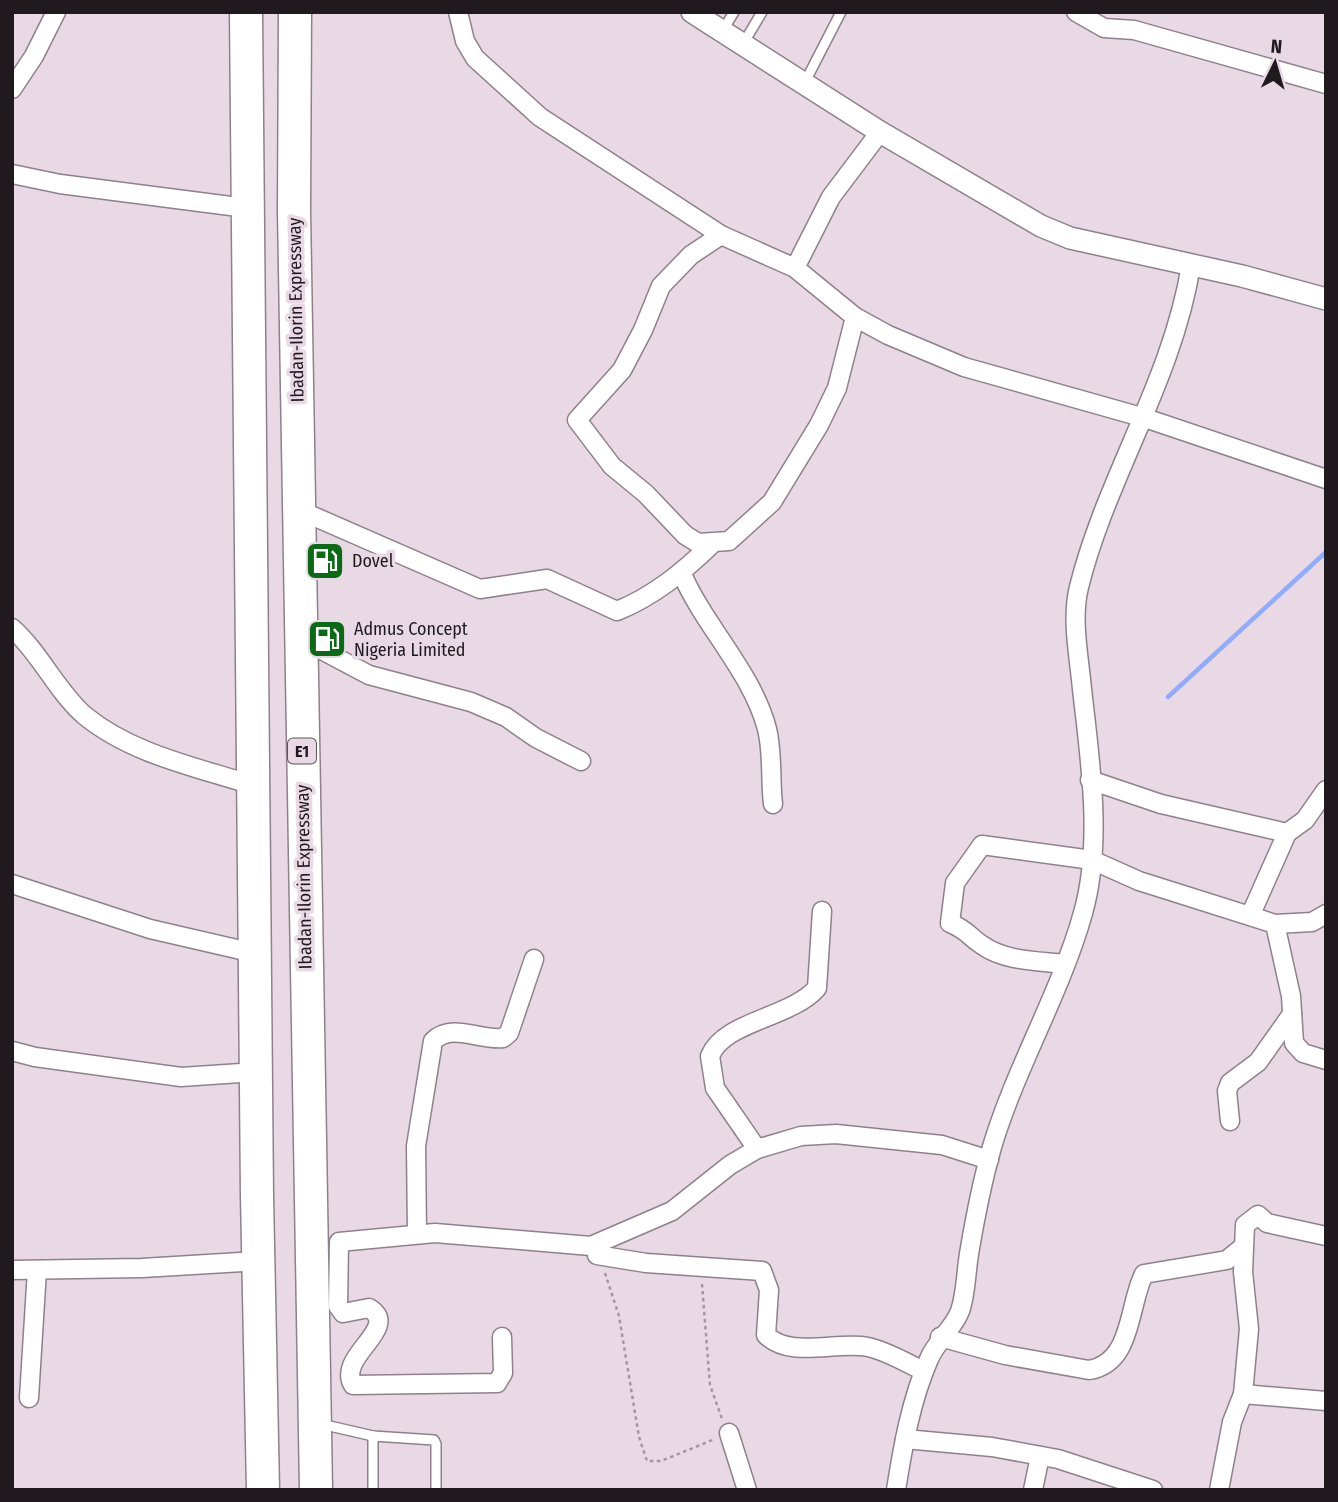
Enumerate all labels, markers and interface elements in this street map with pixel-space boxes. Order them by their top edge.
north arrow [1240,28,1310,98]
text: N [1270,35,1283,59]
street label: Ibadan-Ilorin Expressway [283,217,309,403]
fuel station icon: Dovel [304,540,346,582]
place label: Dovel [352,550,394,572]
fuel station icon: Admus Concept Nigeria Limited [306,618,348,660]
place label: Admus Concept Nigeria Limited [354,618,468,661]
road number: E1 [288,738,316,764]
street label: Ibadan-Ilorin Expressway [291,784,317,970]

